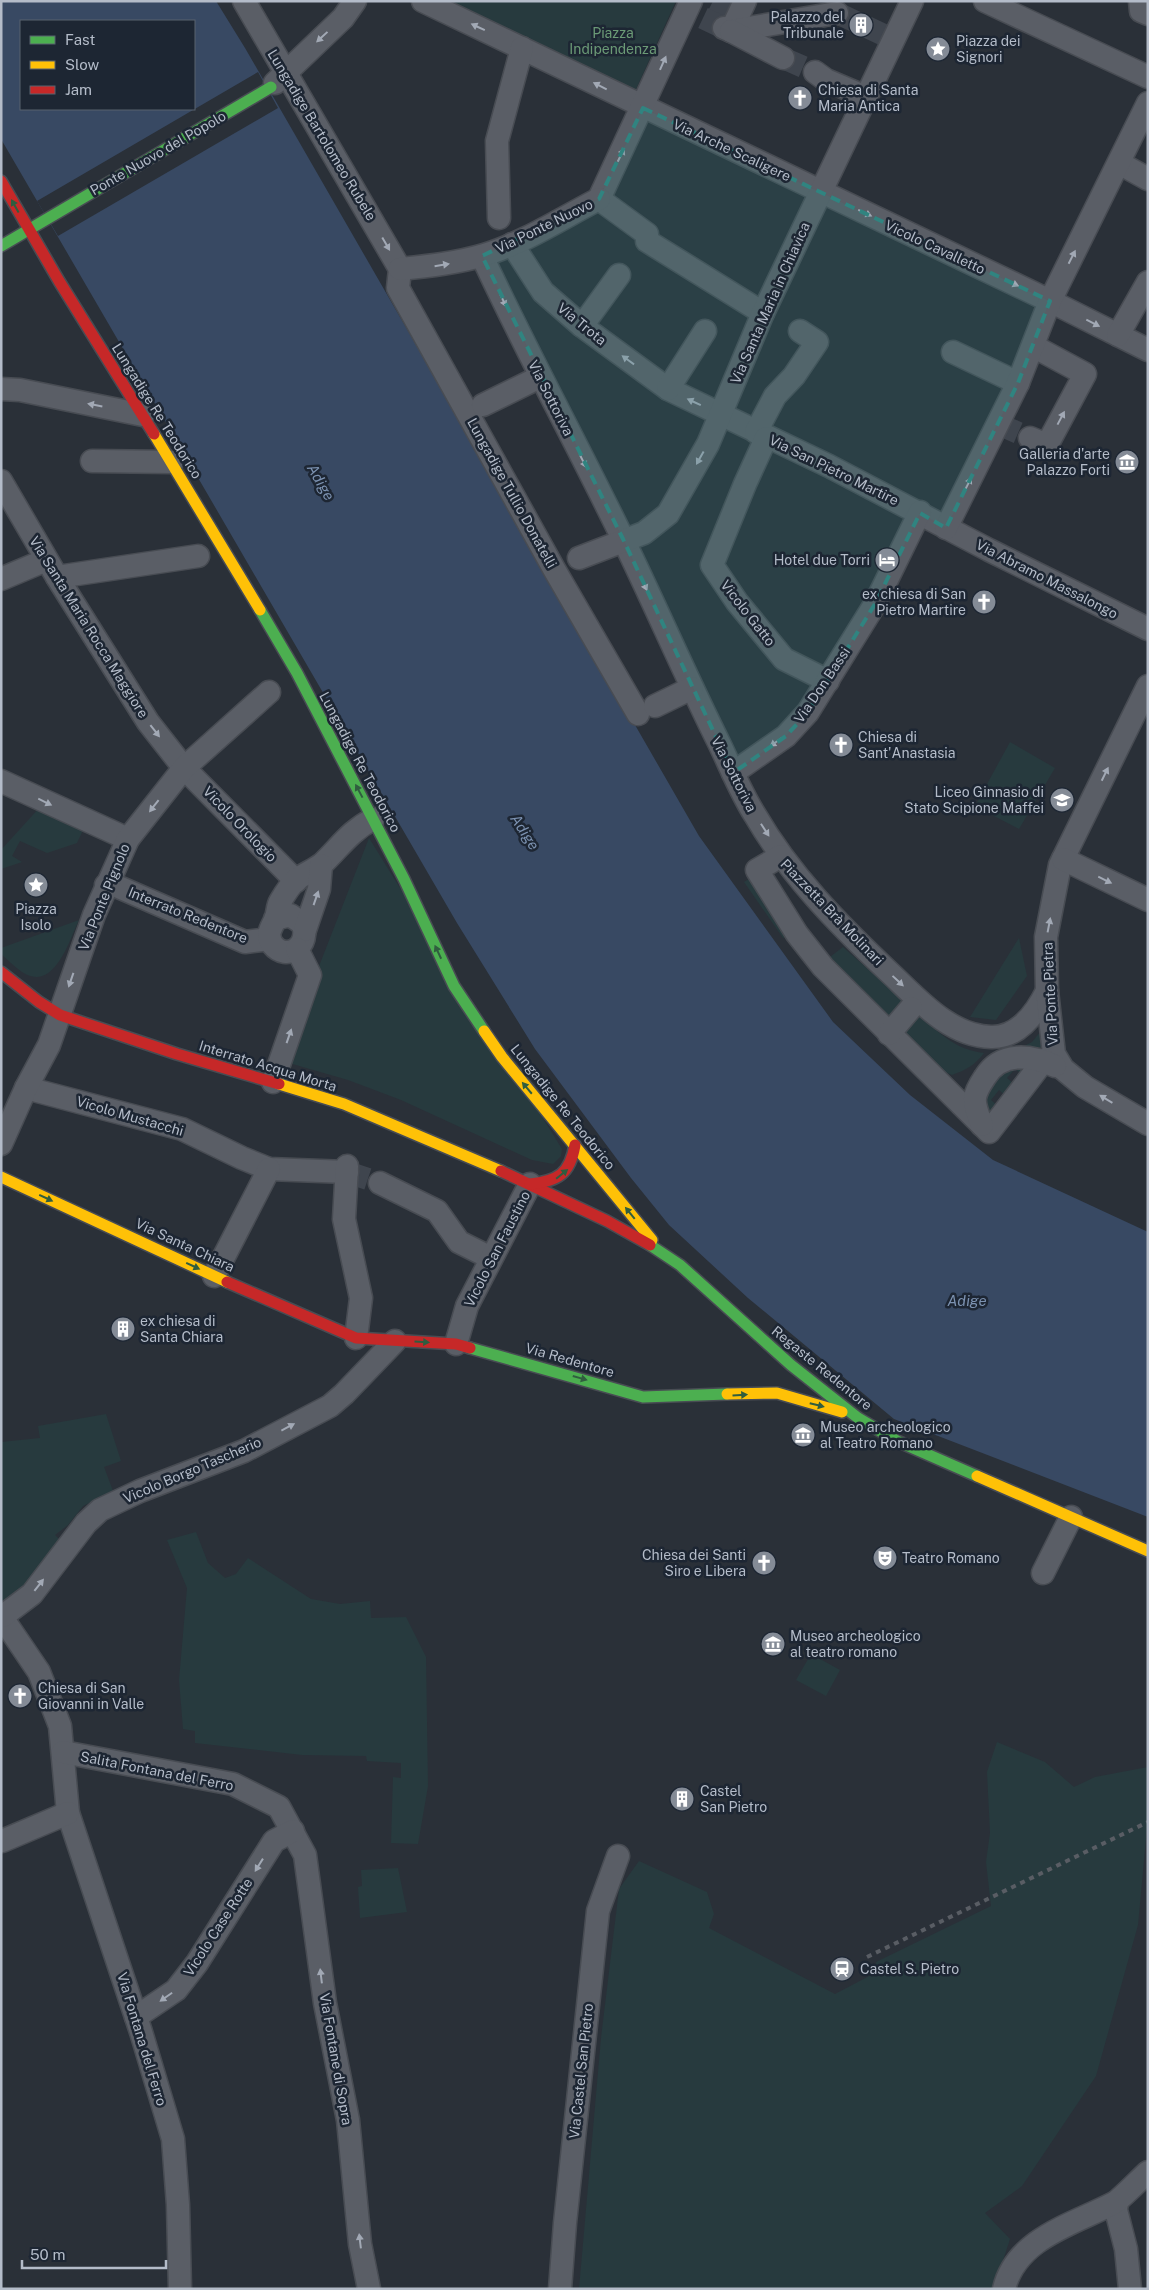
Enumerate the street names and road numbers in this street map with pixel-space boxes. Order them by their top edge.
street label: Lungadige Bartolomeo Rubele [265,47,380,223]
street label: Ponte Nuovo del Popolo [87,108,229,198]
street label: Via Arche Scaligere [671,116,793,184]
street label: Via Ponte Nuovo [493,195,595,256]
street label: Vicolo Cavalletto [882,217,988,277]
street label: Via Santa Maria in Chiavica [727,220,813,386]
street label: Via Trota [554,300,610,348]
street label: Lungadige Re Teodorico [109,340,205,482]
street label: Via Sottoriva [525,358,577,438]
street label: Lungadige Tullio Donatelli [464,415,560,571]
street label: Via San Pietro Martire [767,432,901,508]
street label: Via Santa Maria Rocca Maggiore [26,533,152,721]
street label: Via Abramo Massalongo [973,536,1121,622]
street label: Vicolo Gatto [717,577,779,649]
street label: Via Don Bassi [791,644,853,726]
street label: Lungadige Re Teodorico [316,689,404,835]
street label: Via Sottoriva [708,734,760,814]
street label: Vicolo Orologio [200,783,280,865]
street label: Via Ponte Pignolo [75,841,133,953]
street label: Piazzetta Brà Molinari [777,856,887,968]
street label: Interrato Redentore [126,884,250,946]
street label: Via Ponte Pietra [1039,942,1061,1046]
street label: Interrato Acqua Morta [197,1037,339,1095]
street label: Lungadige Re Teodorico [507,1041,619,1173]
street label: Vicolo Mustacchi [75,1093,185,1139]
street label: Vicolo San Faustino [461,1188,533,1310]
street label: Via Santa Chiara [133,1215,237,1275]
street label: Regaste Redentore [769,1323,875,1413]
street label: Via Redentore [524,1340,616,1380]
street label: Vicolo Borgo Tascherio [121,1434,263,1506]
street label: Salita Fontana del Ferro [79,1748,235,1794]
street label: Vicolo Case Rotte [180,1875,256,1979]
street label: Via Fontana del Ferro [114,1970,170,2108]
street label: Via Fontane di Sopra [316,1992,356,2126]
street label: Via Castel San Pietro [566,2002,596,2140]

